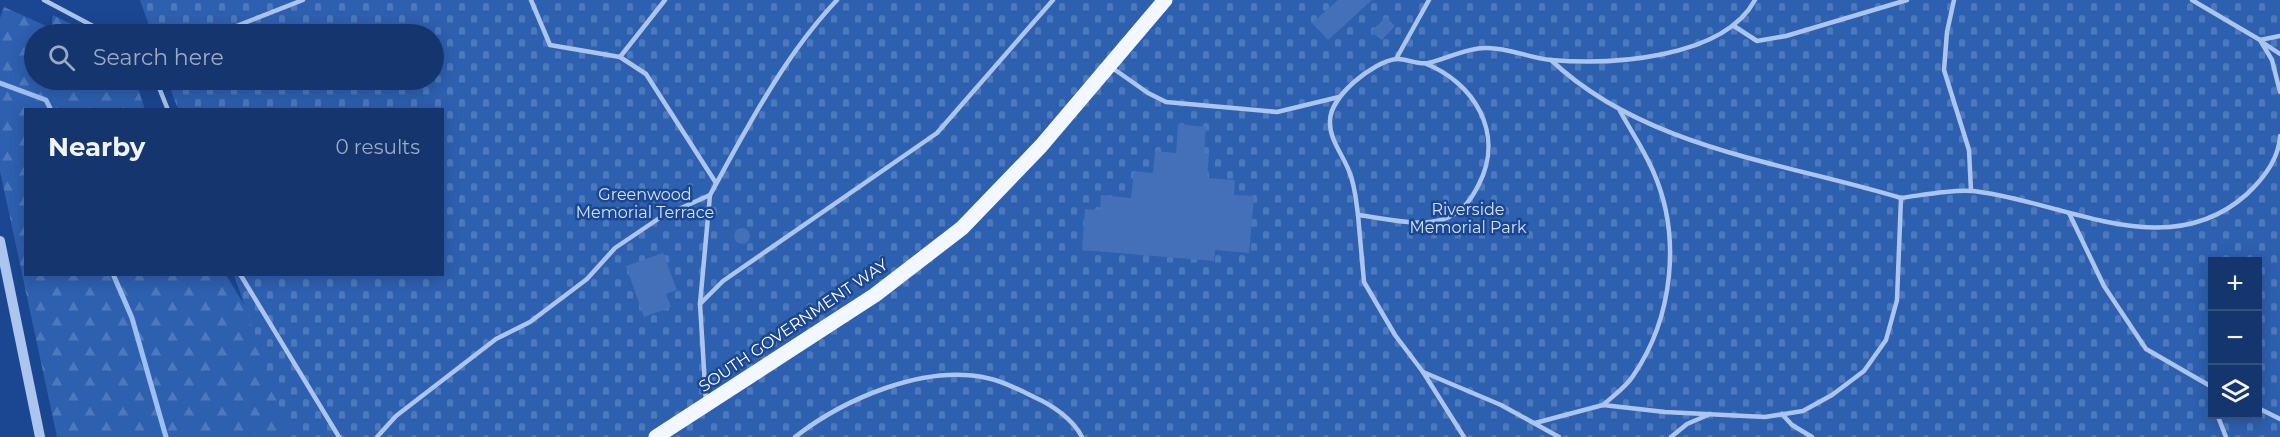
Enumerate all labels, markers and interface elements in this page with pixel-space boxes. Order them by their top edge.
search box [24,24,444,90]
icon: search [45,41,78,74]
text: Search here [93,44,224,71]
text: Nearby [48,131,145,163]
text: 0 results [335,135,420,159]
park label: Greenwood Memorial Terrace [576,185,714,222]
park label: Riverside Memorial Park [1409,200,1527,237]
street label: SOUTH GOVERNMENT WAY [695,254,892,396]
map controls [2208,257,2262,419]
button: + [2208,257,2262,311]
button: − [2208,311,2262,365]
button: layers [2208,365,2262,419]

